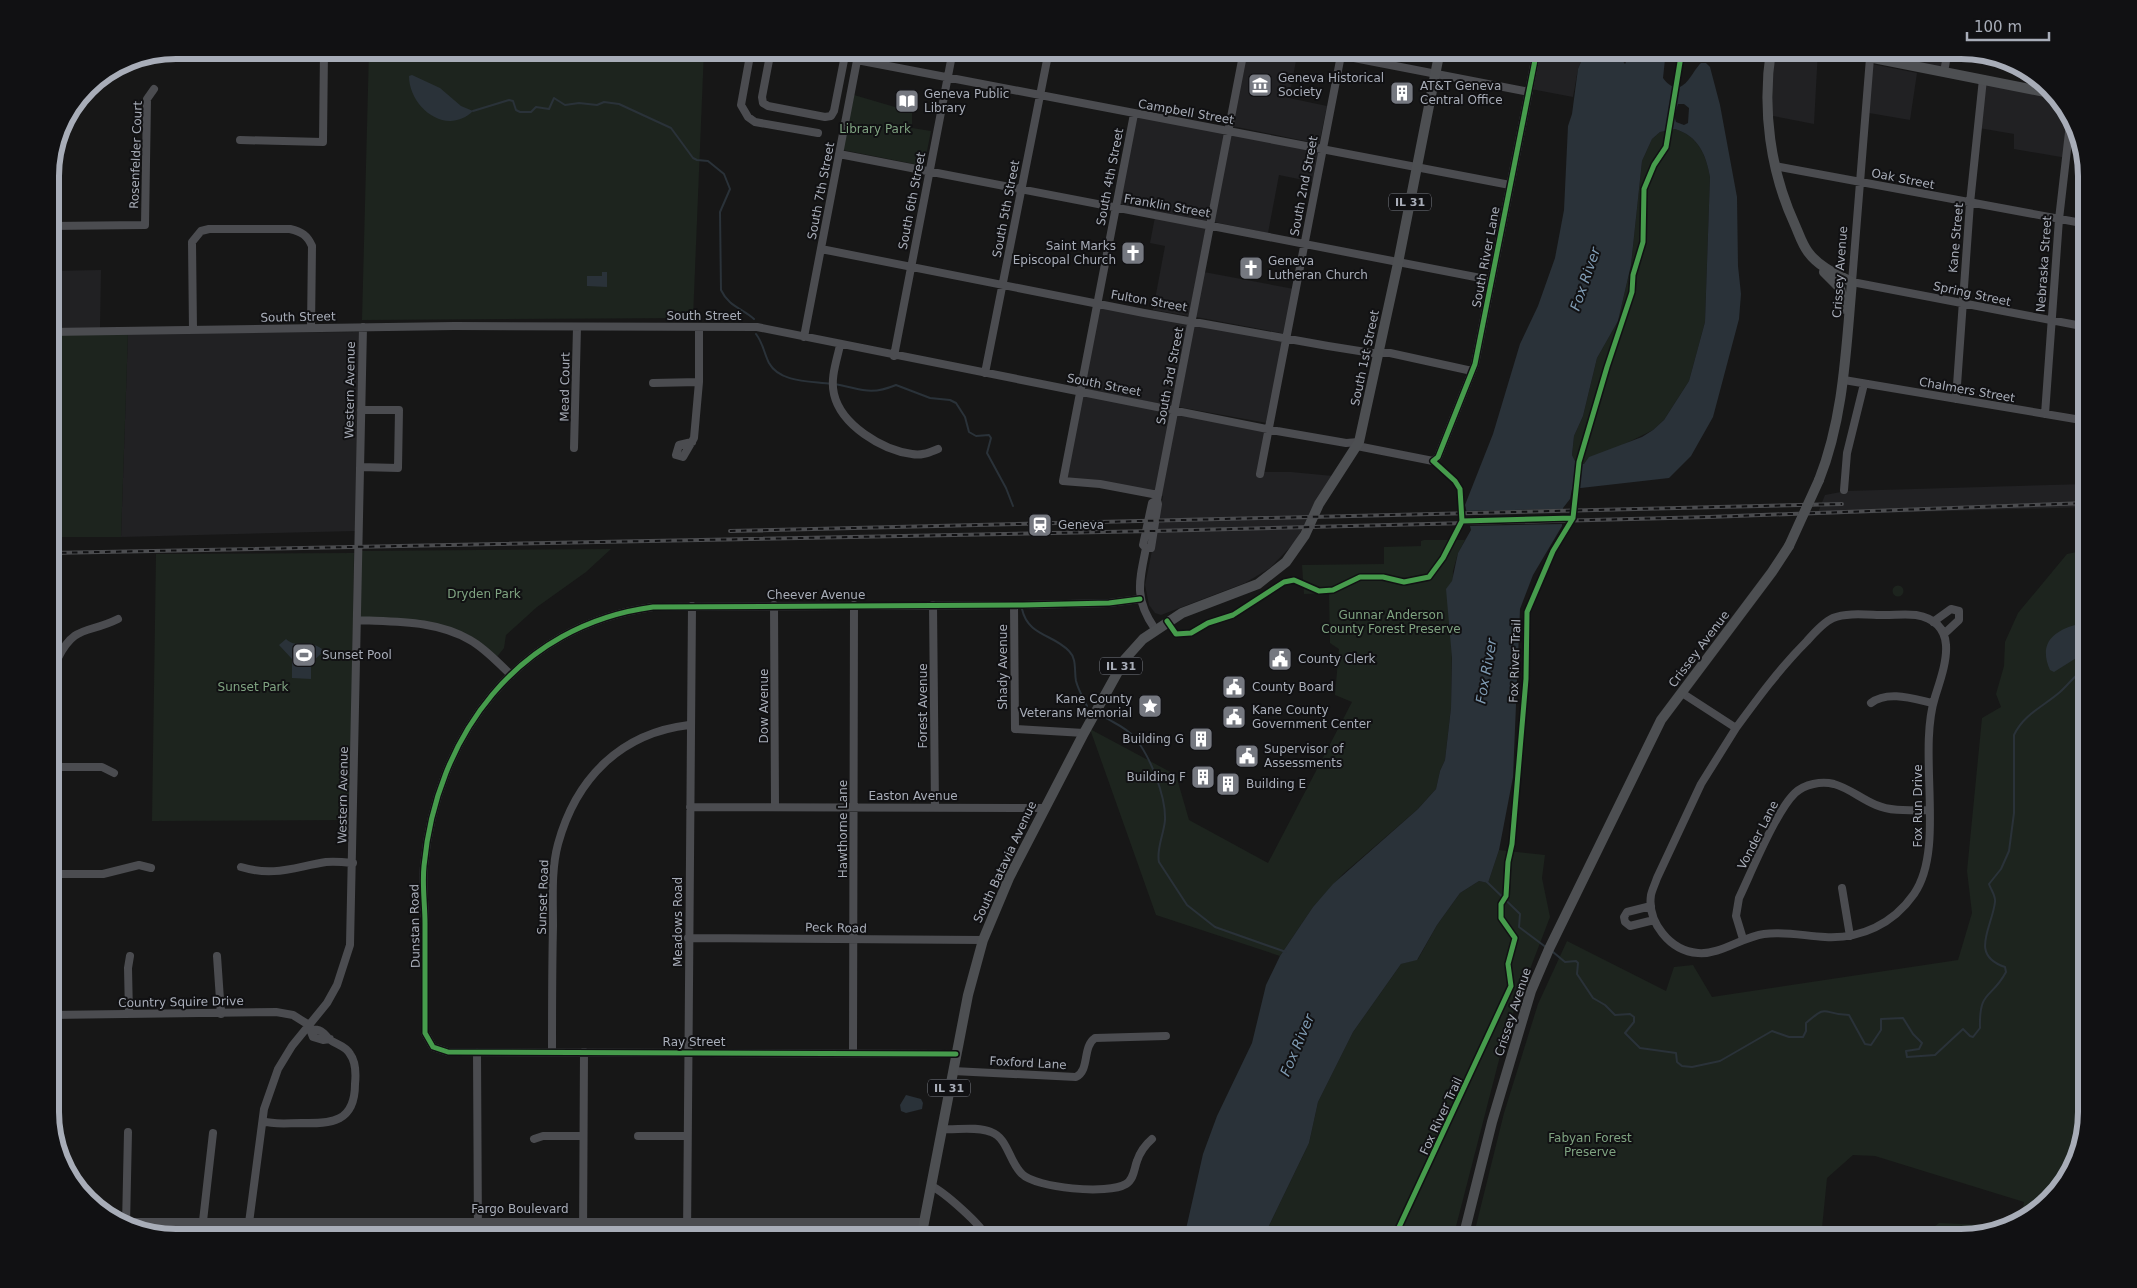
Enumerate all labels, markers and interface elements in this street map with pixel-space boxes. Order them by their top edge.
scale bar [1967,10,2050,42]
text: 100 m [1974,18,2022,36]
place label: Geneva Historical Society [1278,71,1384,99]
museum icon: Geneva Historical Society [1247,72,1273,98]
place label: AT&T Geneva Central Office [1420,79,1503,107]
building icon: AT&T Geneva Central Office [1389,80,1415,106]
place label: Geneva Public Library [924,87,1009,115]
library icon: Geneva Public Library [894,88,920,114]
street label: Campbell Street [1137,97,1235,127]
street label: Rosenfelder Court [127,100,145,209]
park label: Library Park [839,122,911,136]
street label: South 4th Street [1094,127,1126,227]
street label: South 2nd Street [1287,134,1321,237]
street label: South 7th Street [805,141,837,241]
street label: South 6th Street [896,151,928,251]
street label: South 5th Street [990,159,1022,259]
street label: Oak Street [1870,166,1936,192]
street label: Franklin Street [1123,192,1212,221]
road number: IL 31 [1389,193,1431,210]
street label: Kane Street [1946,202,1966,274]
street label: South River Lane [1469,205,1503,309]
street label: Nebraska Street [2034,215,2054,313]
street label: Crissey Avenue [1830,226,1850,318]
place label: Saint Marks Episcopal Church [1013,239,1116,267]
church icon: Saint Marks Episcopal Church [1120,240,1146,266]
water label: Fox River [1567,244,1604,313]
place label: Geneva Lutheran Church [1268,254,1368,282]
church icon: Geneva Lutheran Church [1238,255,1264,281]
street label: Spring Street [1932,279,2012,309]
street label: Fulton Street [1110,287,1188,315]
street label: South Street [260,309,336,325]
street label: South Street [666,309,742,323]
street label: South 1st Street [1348,309,1382,407]
street label: South 3rd Street [1154,326,1186,426]
street label: Western Avenue [342,341,358,439]
street label: Mead Court [557,352,573,422]
street label: South Street [1066,371,1143,399]
street label: Chalmers Street [1918,375,2016,405]
station icon: Geneva [1027,512,1053,538]
place label: Geneva [1058,518,1104,532]
park label: Dryden Park [447,587,521,601]
street label: Cheever Avenue [767,588,865,602]
park label: Gunnar Anderson County Forest Preserve [1321,608,1461,636]
street label: Crissey Avenue [1666,608,1732,690]
street label: Fox River Trail [1507,619,1523,703]
street label: Shady Avenue [996,624,1010,710]
water label: Fox River [1472,636,1500,705]
sports icon: Sunset Pool [291,642,317,668]
public building icon: County Clerk [1267,646,1293,672]
place label: Sunset Pool [322,648,392,662]
place label: County Clerk [1298,652,1376,666]
road number: IL 31 [1100,658,1142,674]
street label: Forest Avenue [916,663,930,749]
street label: Dow Avenue [757,669,771,743]
public building icon: County Board [1221,674,1247,700]
park label: Sunset Park [218,680,289,694]
place label: County Board [1252,680,1334,694]
place label: Kane County Veterans Memorial [1020,692,1132,720]
place icon: Kane County Veterans Memorial [1137,693,1163,719]
place label: Kane County Government Center [1252,703,1371,731]
public building icon: Kane County Government Center [1221,704,1247,730]
building icon: Building G [1188,726,1214,752]
place label: Building G [1122,732,1184,746]
place label: Supervisor of Assessments [1264,742,1344,770]
public building icon: Supervisor of Assessments [1234,743,1260,769]
street label: Western Avenue [335,746,351,844]
building icon: Building F [1190,764,1216,790]
street label: Fox Run Drive [1911,764,1925,848]
place label: Building F [1127,770,1186,784]
building icon: Building E [1215,771,1241,797]
place label: Building E [1246,777,1306,791]
street label: Hawthorne Lane [836,780,850,878]
street label: Easton Avenue [868,789,958,803]
street label: Vonder Lane [1735,798,1781,872]
street label: South Batavia Avenue [971,799,1039,925]
street label: Sunset Road [535,859,551,935]
street label: Meadows Road [671,877,685,967]
street label: Dunstan Road [407,884,423,968]
street label: Peck Road [805,920,867,936]
street label: Crissey Avenue [1492,966,1534,1058]
street label: Country Squire Drive [118,994,244,1010]
water label: Fox River [1277,1011,1318,1078]
street label: Ray Street [663,1035,726,1049]
street label: Foxford Lane [989,1054,1067,1072]
street label: Fox River Trail [1417,1075,1465,1157]
road number: IL 31 [928,1080,970,1096]
park label: Fabyan Forest Preserve [1548,1131,1632,1159]
street label: Fargo Boulevard [471,1202,569,1216]

